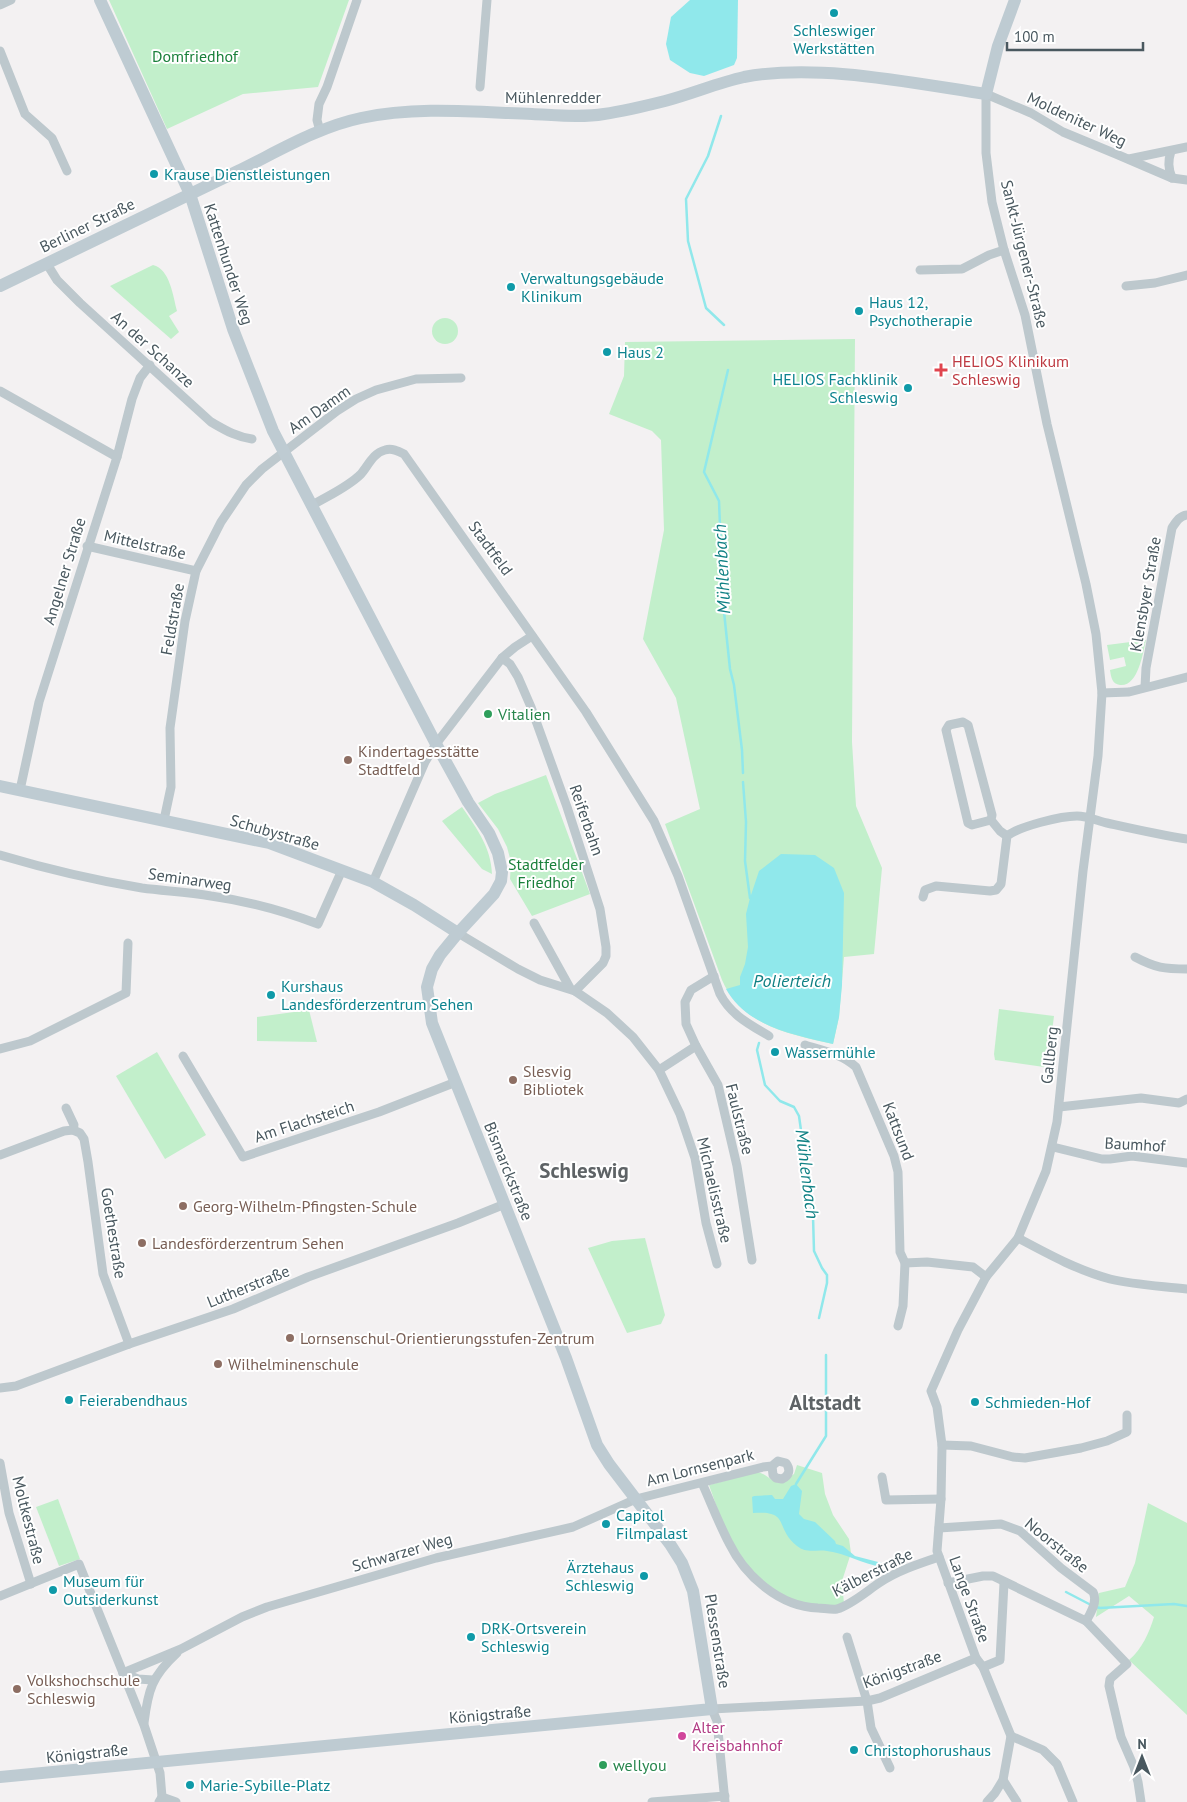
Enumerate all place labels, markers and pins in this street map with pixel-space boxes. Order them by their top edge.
marker: Schleswiger Werkstätten [828,7,840,19]
place label: Schleswiger Werkstätten [793,20,876,58]
place label: Krause Dienstleistungen [164,164,330,184]
marker: Krause Dienstleistungen [148,168,160,180]
place label: Verwaltungsgebäude Klinikum [520,268,664,306]
marker: Verwaltungsgebäude Klinikum [505,281,517,293]
place label: Haus 12, Psychotherapie [869,292,973,330]
marker: Haus 12, Psychotherapie [853,305,865,317]
place label: Haus 2 [617,342,664,362]
marker: Haus 2 [601,346,613,358]
place label: HELIOS Klinikum Schleswig [952,351,1069,389]
marker: HELIOS Klinikum Schleswig [934,363,948,377]
place label: HELIOS Fachklinik Schleswig [773,369,898,407]
marker: HELIOS Fachklinik Schleswig [902,382,914,394]
place label: Vitalien [497,704,551,724]
marker: Vitalien [482,708,494,720]
place label: Kindertagesstätte Stadtfeld [358,741,479,779]
marker: Kindertagesstätte Stadtfeld [342,754,354,766]
place label: Kurshaus Landesförderzentrum Sehen [281,976,473,1014]
marker: Kurshaus Landesförderzentrum Sehen [265,989,277,1001]
place label: Wassermühle [785,1042,876,1062]
marker: Wassermühle [769,1046,781,1058]
place label: Slesvig Bibliotek [523,1061,584,1099]
marker: Slesvig Bibliotek [507,1074,519,1086]
place label: Georg-Wilhelm-Pfingsten-Schule [193,1196,417,1216]
marker: Georg-Wilhelm-Pfingsten-Schule [177,1200,189,1212]
place label: Landesförderzentrum Sehen [152,1233,344,1253]
marker: Landesförderzentrum Sehen [136,1237,148,1249]
place label: Lornsenschul-Orientierungsstufen-Zentrum [300,1328,594,1348]
marker: Lornsenschul-Orientierungsstufen-Zentrum [284,1332,296,1344]
place label: Wilhelminenschule [228,1354,359,1374]
marker: Wilhelminenschule [212,1358,224,1370]
place label: Feierabendhaus [79,1390,188,1410]
place label: Schmieden-Hof [985,1392,1091,1412]
marker: Feierabendhaus [63,1394,75,1406]
marker: Schmieden-Hof [969,1396,981,1408]
place label: Capitol Filmpalast [616,1505,688,1543]
marker: Capitol Filmpalast [600,1518,612,1530]
place label: Ärztehaus Schleswig [565,1557,634,1595]
marker: Ärztehaus Schleswig [638,1570,650,1582]
place label: Museum für Outsiderkunst [63,1571,159,1609]
marker: Museum für Outsiderkunst [47,1584,59,1596]
place label: DRK-Ortsverein Schleswig [481,1618,587,1656]
marker: DRK-Ortsverein Schleswig [465,1631,477,1643]
place label: Volkshochschule Schleswig [26,1670,140,1708]
marker: Volkshochschule Schleswig [11,1683,23,1695]
place label: Alter Kreisbahnhof [692,1717,783,1755]
marker: Alter Kreisbahnhof [676,1730,688,1742]
place label: Christophorushaus [864,1740,991,1760]
marker: Christophorushaus [848,1744,860,1756]
place label: wellyou [613,1755,667,1775]
marker: wellyou [597,1759,609,1771]
place label: Marie-Sybille-Platz [200,1775,330,1795]
marker: Marie-Sybille-Platz [184,1779,196,1791]

